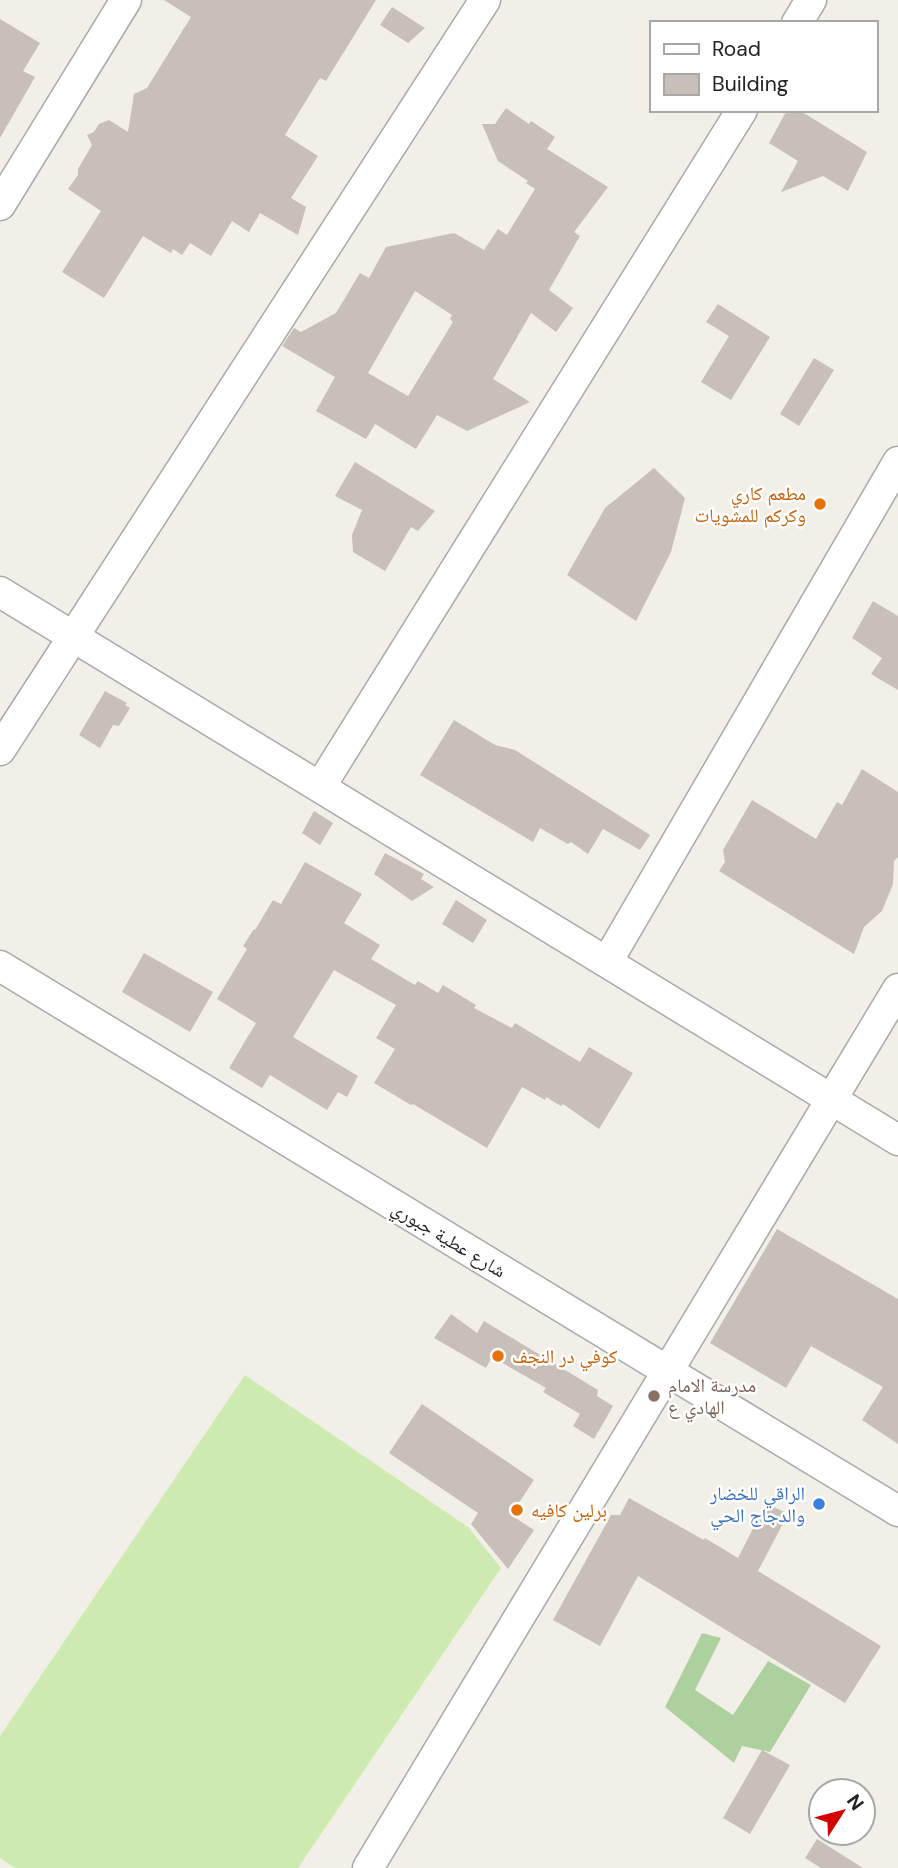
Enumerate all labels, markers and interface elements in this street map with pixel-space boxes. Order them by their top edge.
legend [650,21,877,112]
text: Road [712,35,761,63]
text: Building [712,70,789,98]
place label: مطعم كاري وكركم للمشويات [695,481,806,528]
marker: مطعم كاري وكركم للمشويات [812,496,828,512]
street label: شارع عطية جبوري [386,1196,510,1286]
place label: كوفي در النجف [512,1344,618,1372]
marker: كوفي در النجف [490,1348,506,1364]
place label: مدرسة الامام الهادي ع [668,1373,756,1423]
marker: مدرسة الامام الهادي ع [646,1388,662,1404]
place label: الراقي للخضار والدجاج الحي [709,1481,805,1531]
marker: الراقي للخضار والدجاج الحي [811,1496,827,1512]
place label: برلين كافيه [531,1498,607,1523]
marker: برلين كافيه [509,1502,525,1518]
north arrow [807,1777,877,1847]
text: N [841,1789,870,1815]

